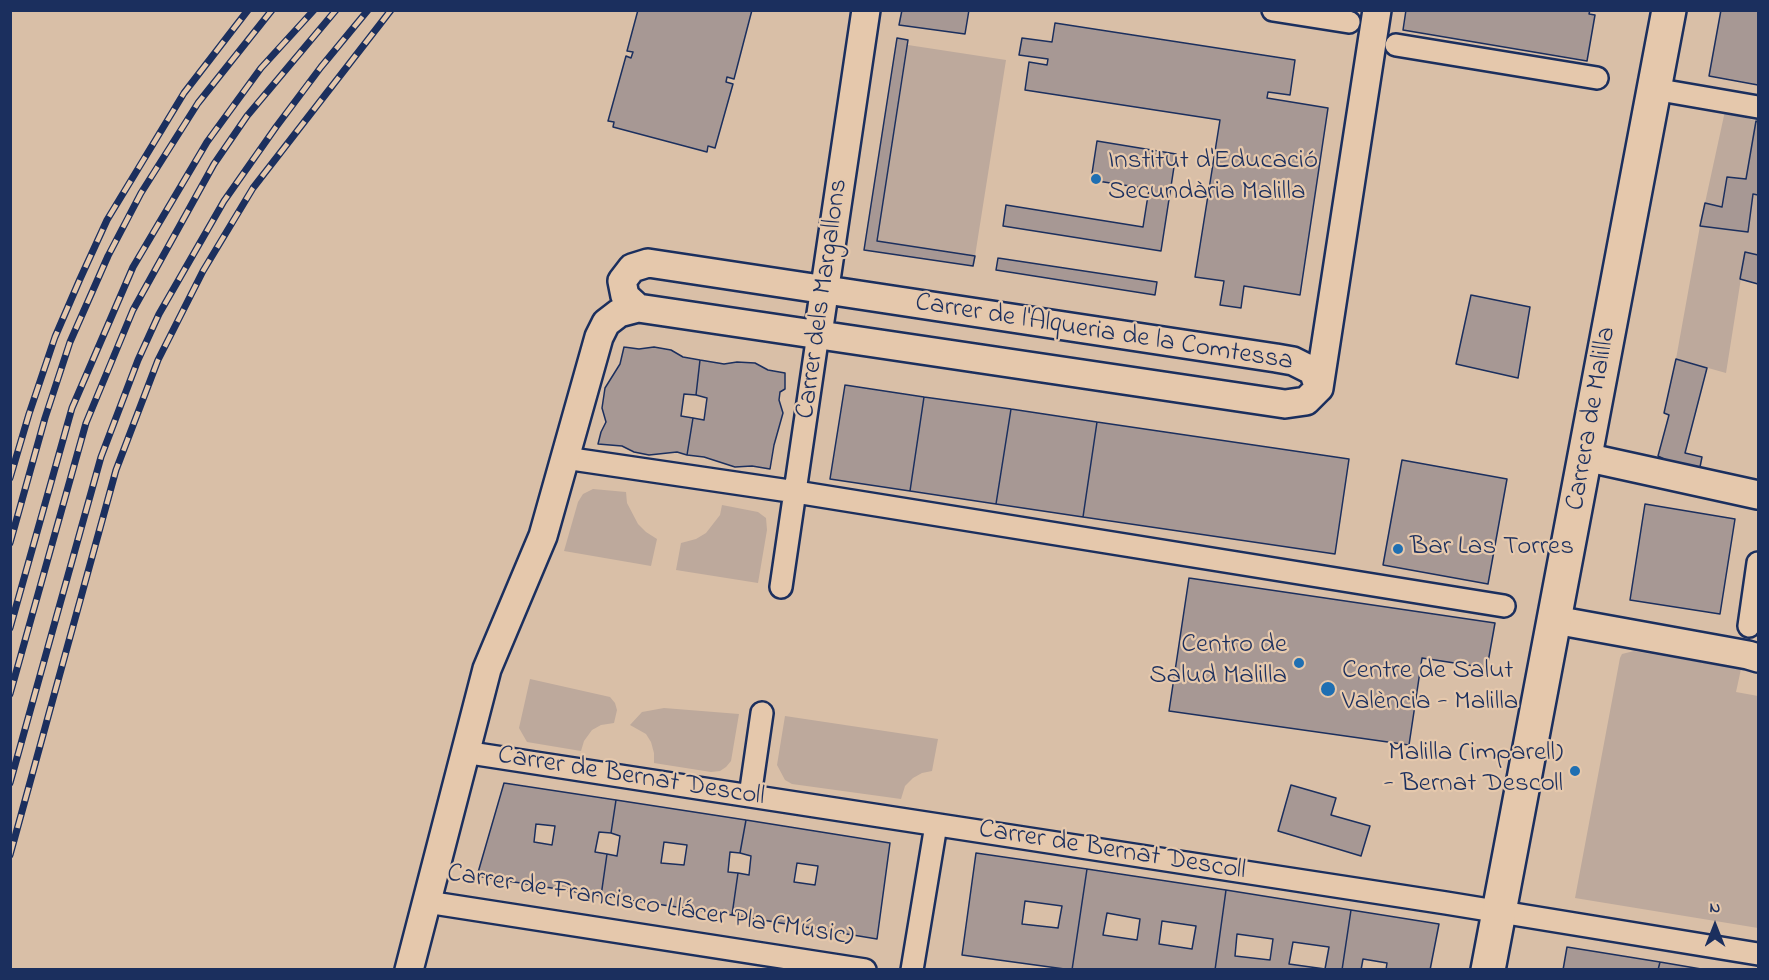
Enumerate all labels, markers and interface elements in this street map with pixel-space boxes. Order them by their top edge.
place label: Institut d'Educació Secundària Malilla [1108,147,1318,210]
marker: Institut d'Educació Secundària Malilla [1089,172,1103,186]
street label: Carrer dels Margallons [791,177,857,421]
street label: Carrer de l'Alqueria de la Comtessa [913,288,1295,380]
street label: Carrera de Malilla [1561,325,1625,513]
place label: Bar Las Torres [1410,533,1574,565]
marker: Bar Las Torres [1391,542,1405,556]
place label: Centro de Salud Malilla [1149,631,1287,694]
marker: Centro de Salud Malilla [1292,656,1306,670]
place label: Centre de Salut València - Malilla [1342,657,1518,720]
marker: Centre de Salut València - Malilla [1319,680,1337,698]
place label: Malilla (imparell) - Bernat Descoll [1384,739,1563,802]
street label: Carrer de Bernat Descoll [495,741,767,815]
marker: Malilla (imparell) - Bernat Descoll [1568,764,1582,778]
street label: Carrer de Bernat Descoll [976,815,1248,889]
street label: Carrer de Francisco Llácer Pla (Músic) [444,859,856,955]
north arrow [1685,896,1745,956]
text: N [1710,896,1720,920]

